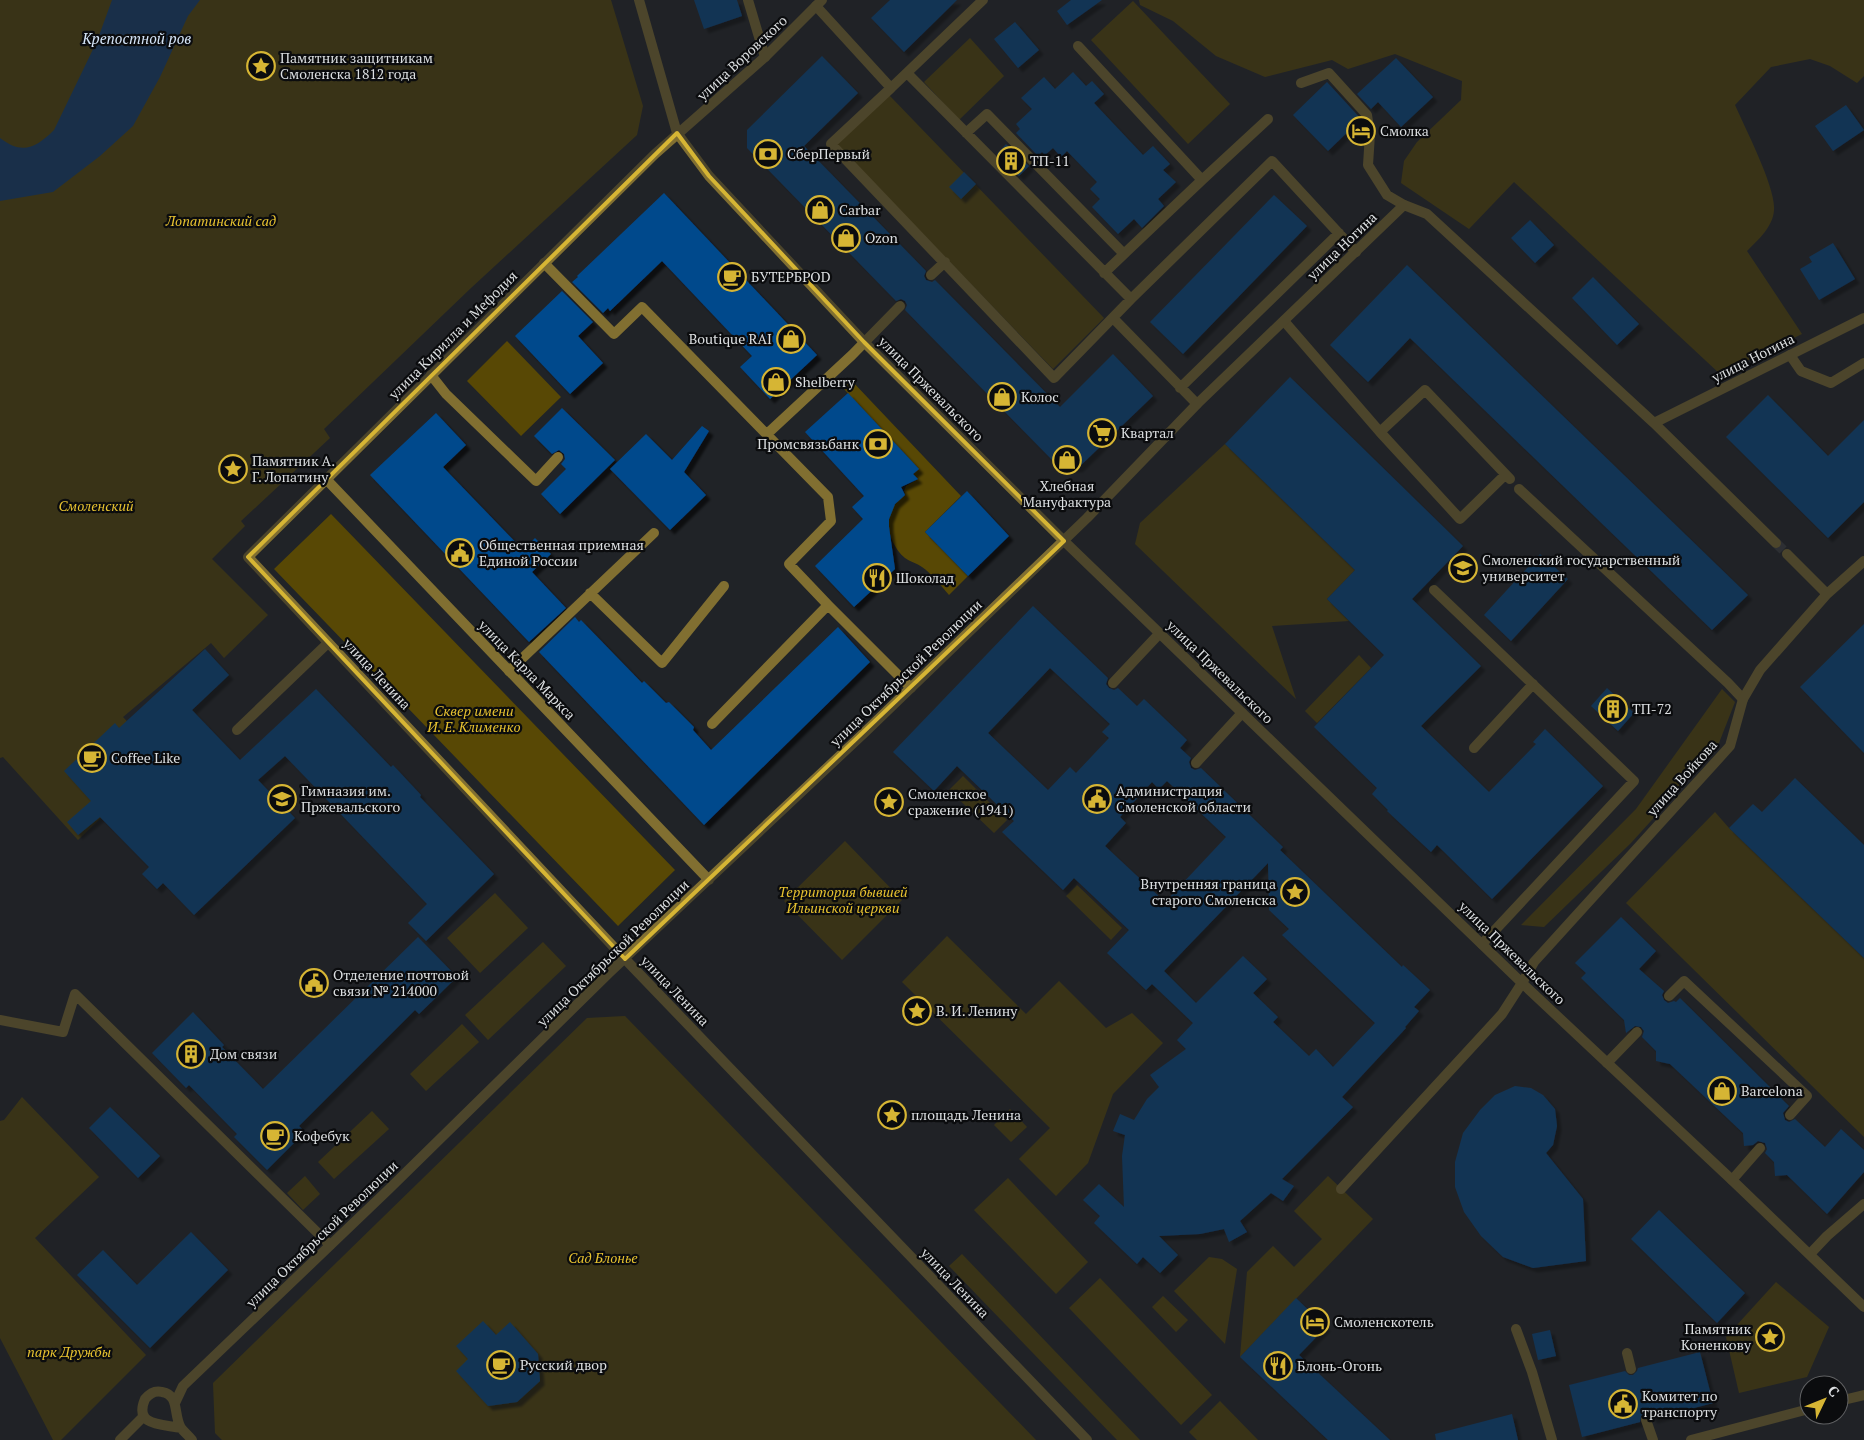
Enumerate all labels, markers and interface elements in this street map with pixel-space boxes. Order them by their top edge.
street label: улица Воровского [692,11,791,105]
water label: Крепостной ров [81,28,192,48]
place label: Памятник защитникам Смоленска 1812 года [280,48,433,83]
place icon: Памятник защитникам Смоленска 1812 года [246,51,276,81]
hotel icon: Смолка [1346,116,1376,146]
place label: Смолка [1380,121,1429,140]
bank icon: СберПервый [753,139,783,169]
place label: СберПервый [787,144,870,163]
building icon: ТП-11 [996,146,1026,176]
place label: ТП-11 [1030,151,1070,170]
shop icon: Carbar [805,195,835,225]
place label: Carbar [839,200,881,219]
street label: улица Ногина [1302,207,1381,284]
park label: Лопатинский сад [165,211,276,230]
shop icon: Ozon [831,223,861,253]
place label: Ozon [865,228,899,247]
cafe icon: БУТЕРБРОD [717,262,747,292]
street label: улица Кирилла и Мефодия [384,266,521,404]
place label: БУТЕРБРОD [751,267,831,286]
shop icon: Boutique RAI [776,324,806,354]
place label: Boutique RAI [689,329,772,348]
street label: улица Ногина [1707,329,1797,387]
street label: улица Пржевальского [874,331,988,445]
shop icon: Shelberry [761,367,791,397]
place label: Shelberry [795,372,856,391]
shop icon: Колос [987,382,1017,412]
place label: Колос [1021,387,1059,406]
supermarket icon: Квартал [1087,418,1117,448]
place label: Квартал [1121,423,1174,442]
bank icon: Промсвязьбанк [863,429,893,459]
place label: Промсвязьбанк [757,434,859,453]
shop icon: Хлебная Мануфактура [1052,445,1082,475]
place label: Памятник А. Г. Лопатину [252,451,335,486]
place icon: Памятник А. Г. Лопатину [218,454,248,484]
place label: Хлебная Мануфактура [1023,476,1111,511]
park label: Смоленский [58,496,134,515]
place label: Общественная приемная Единой России [479,535,644,570]
public building icon: Общественная приемная Единой России [445,538,475,568]
place label: Смоленский государственный университет [1481,550,1681,585]
school or university icon: Смоленский государственный университет [1448,553,1478,583]
restaurant icon: Шоколад [862,563,892,593]
place label: Шоколад [896,568,954,587]
street label: улица Октябрьской Революции [825,595,986,751]
street label: улица Карла Маркса [474,615,580,724]
street label: улица Пржевальского [1162,615,1278,728]
street label: улица Ленина [339,633,415,713]
building icon: ТП-72 [1598,694,1628,724]
place label: ТП-72 [1632,699,1672,718]
park label: Сквер имени И. Е. Клименко [426,701,521,736]
street label: улица Войкова [1642,735,1721,821]
cafe icon: Coffee Like [77,743,107,773]
place label: Coffee Like [111,748,180,767]
place label: Гимназия им. Пржевальского [301,781,401,816]
place label: Администрация Смоленской области [1116,781,1251,816]
school or university icon: Гимназия им. Пржевальского [267,784,297,814]
place label: Смоленское сражение (1941) [908,784,1014,819]
public building icon: Администрация Смоленской области [1082,784,1112,814]
place icon: Смоленское сражение (1941) [874,787,904,817]
place label: Внутренняя граница старого Смоленска [1141,874,1276,909]
street label: улица Октябрьской Революции [532,875,693,1031]
place icon: Внутренняя граница старого Смоленска [1280,877,1310,907]
park label: Территория бывшей Ильинской церкви [778,882,908,917]
street label: улица Пржевальского [1454,896,1570,1009]
street label: улица Ленина [636,951,714,1030]
place label: Отделение почтовой связи № 214000 [333,965,469,1000]
public building icon: Отделение почтовой связи № 214000 [299,968,329,998]
place icon: В. И. Ленину [902,996,932,1026]
place label: В. И. Ленину [936,1001,1018,1020]
building icon: Дом связи [176,1039,206,1069]
place label: Дом связи [210,1044,278,1063]
shop icon: Barcelona [1707,1076,1737,1106]
place label: Barcelona [1741,1081,1803,1100]
place icon: площадь Ленина [877,1100,907,1130]
place label: площадь Ленина [911,1105,1021,1124]
cafe icon: Кофебук [260,1121,290,1151]
place label: Кофебук [294,1126,350,1145]
street label: улица Октябрьской Революции [241,1156,402,1312]
street label: улица Ленина [916,1243,994,1322]
park label: Сад Блонье [568,1248,638,1267]
hotel icon: Смоленскотель [1300,1307,1330,1337]
place label: Смоленскотель [1334,1312,1434,1331]
place label: Памятник Коненкову [1681,1319,1752,1354]
place icon: Памятник Коненкову [1755,1322,1785,1352]
park label: парк Дружбы [27,1342,111,1361]
cafe icon: Русский двор [486,1350,516,1380]
restaurant icon: Блонь-Огонь [1263,1351,1293,1381]
place label: Русский двор [520,1355,607,1374]
place label: Блонь-Огонь [1297,1356,1382,1375]
north arrow [1799,1375,1849,1425]
text: С [1824,1381,1844,1401]
place label: Комитет по транспорту [1642,1386,1718,1421]
public building icon: Комитет по транспорту [1608,1389,1638,1419]

